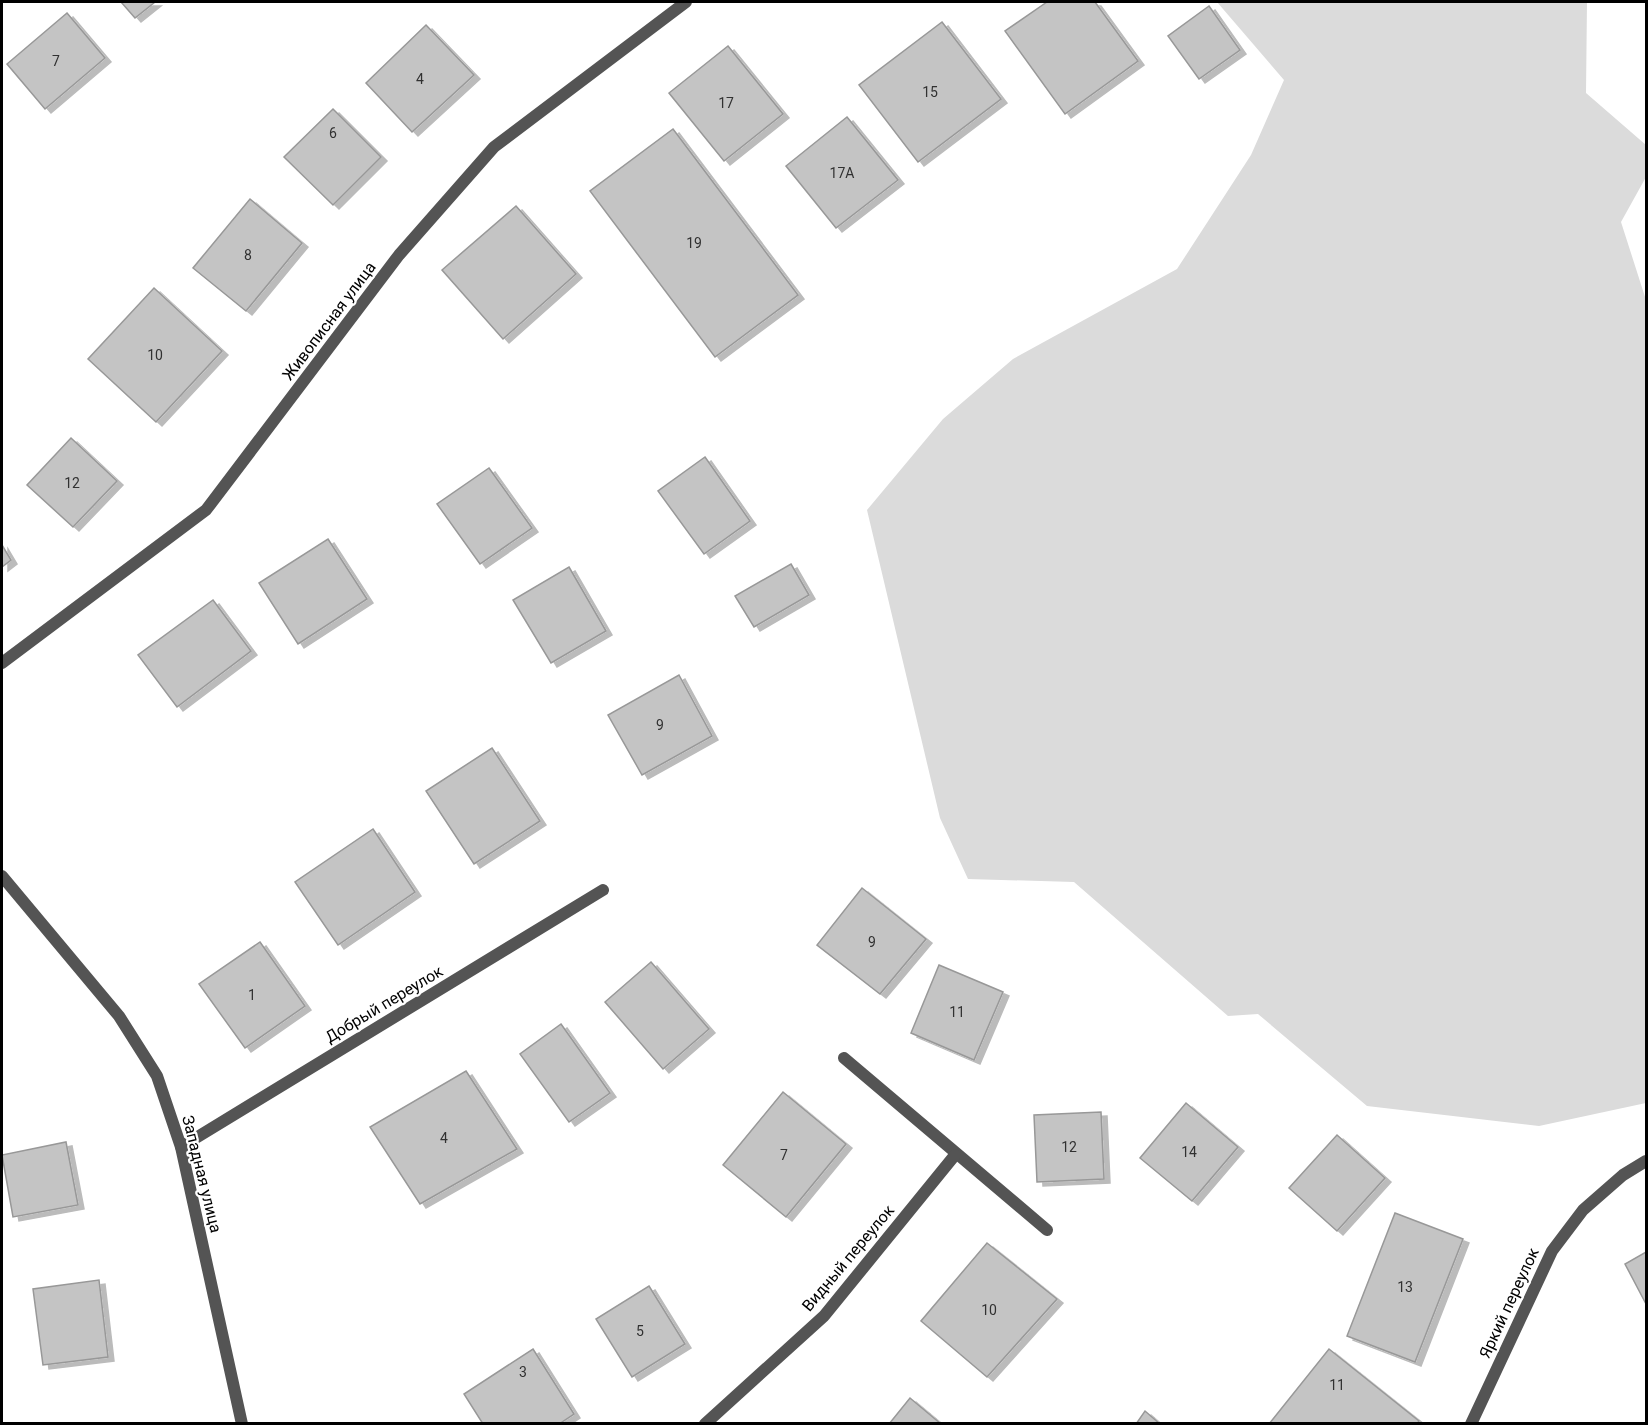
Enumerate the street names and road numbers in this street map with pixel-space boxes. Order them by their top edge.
street label: Живописная улица [278,258,380,384]
street label: Добрый переулок [322,961,447,1047]
street label: Западная улица [178,1113,226,1235]
street label: Видный переулок [798,1201,898,1315]
street label: Яркий переулок [1475,1244,1543,1361]

